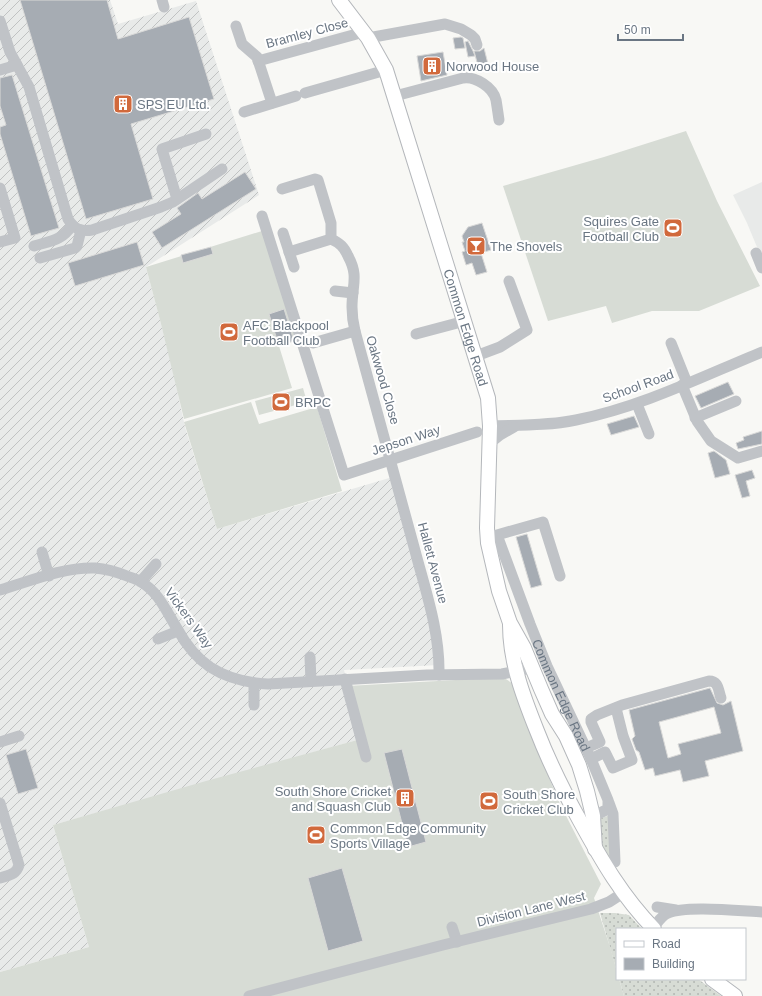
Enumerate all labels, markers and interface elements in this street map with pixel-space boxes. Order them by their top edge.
street label: Bramley Close [264,15,350,51]
scale bar [618,16,683,42]
text: 50 m [624,23,651,37]
building icon: Norwood House [421,55,443,77]
place label: Norwood House [446,59,539,74]
building icon: SPS EU Ltd. [112,93,134,115]
place label: SPS EU Ltd. [137,97,210,112]
place label: Squires Gate Football Club [582,214,659,244]
sports icon: Squires Gate Football Club [662,217,684,239]
bar icon: The Shovels [465,235,487,257]
place label: The Shovels [490,239,563,254]
street label: Common Edge Road [441,267,491,388]
place label: AFC Blackpool Football Club [243,318,329,348]
sports icon: AFC Blackpool Football Club [218,321,240,343]
street label: Oakwood Close [363,334,403,426]
street label: School Road [600,366,676,406]
sports icon: BRPC [270,391,292,413]
place label: BRPC [295,395,331,410]
street label: Jepson Way [370,422,443,458]
street label: Hallett Avenue [415,521,451,605]
street label: Vickers Way [162,585,216,652]
street label: Common Edge Road [529,637,594,753]
place label: South Shore Cricket and Squash Club [275,784,391,814]
building icon: South Shore Cricket and Squash Club [394,787,416,809]
place label: South Shore Cricket Club [503,787,575,817]
sports icon: South Shore Cricket Club [478,790,500,812]
place label: Common Edge Community Sports Village [330,821,487,851]
sports icon: Common Edge Community Sports Village [305,824,327,846]
street label: Division Lane West [475,888,587,930]
legend [616,928,746,980]
text: Road [652,937,681,951]
text: Building [652,957,695,971]

